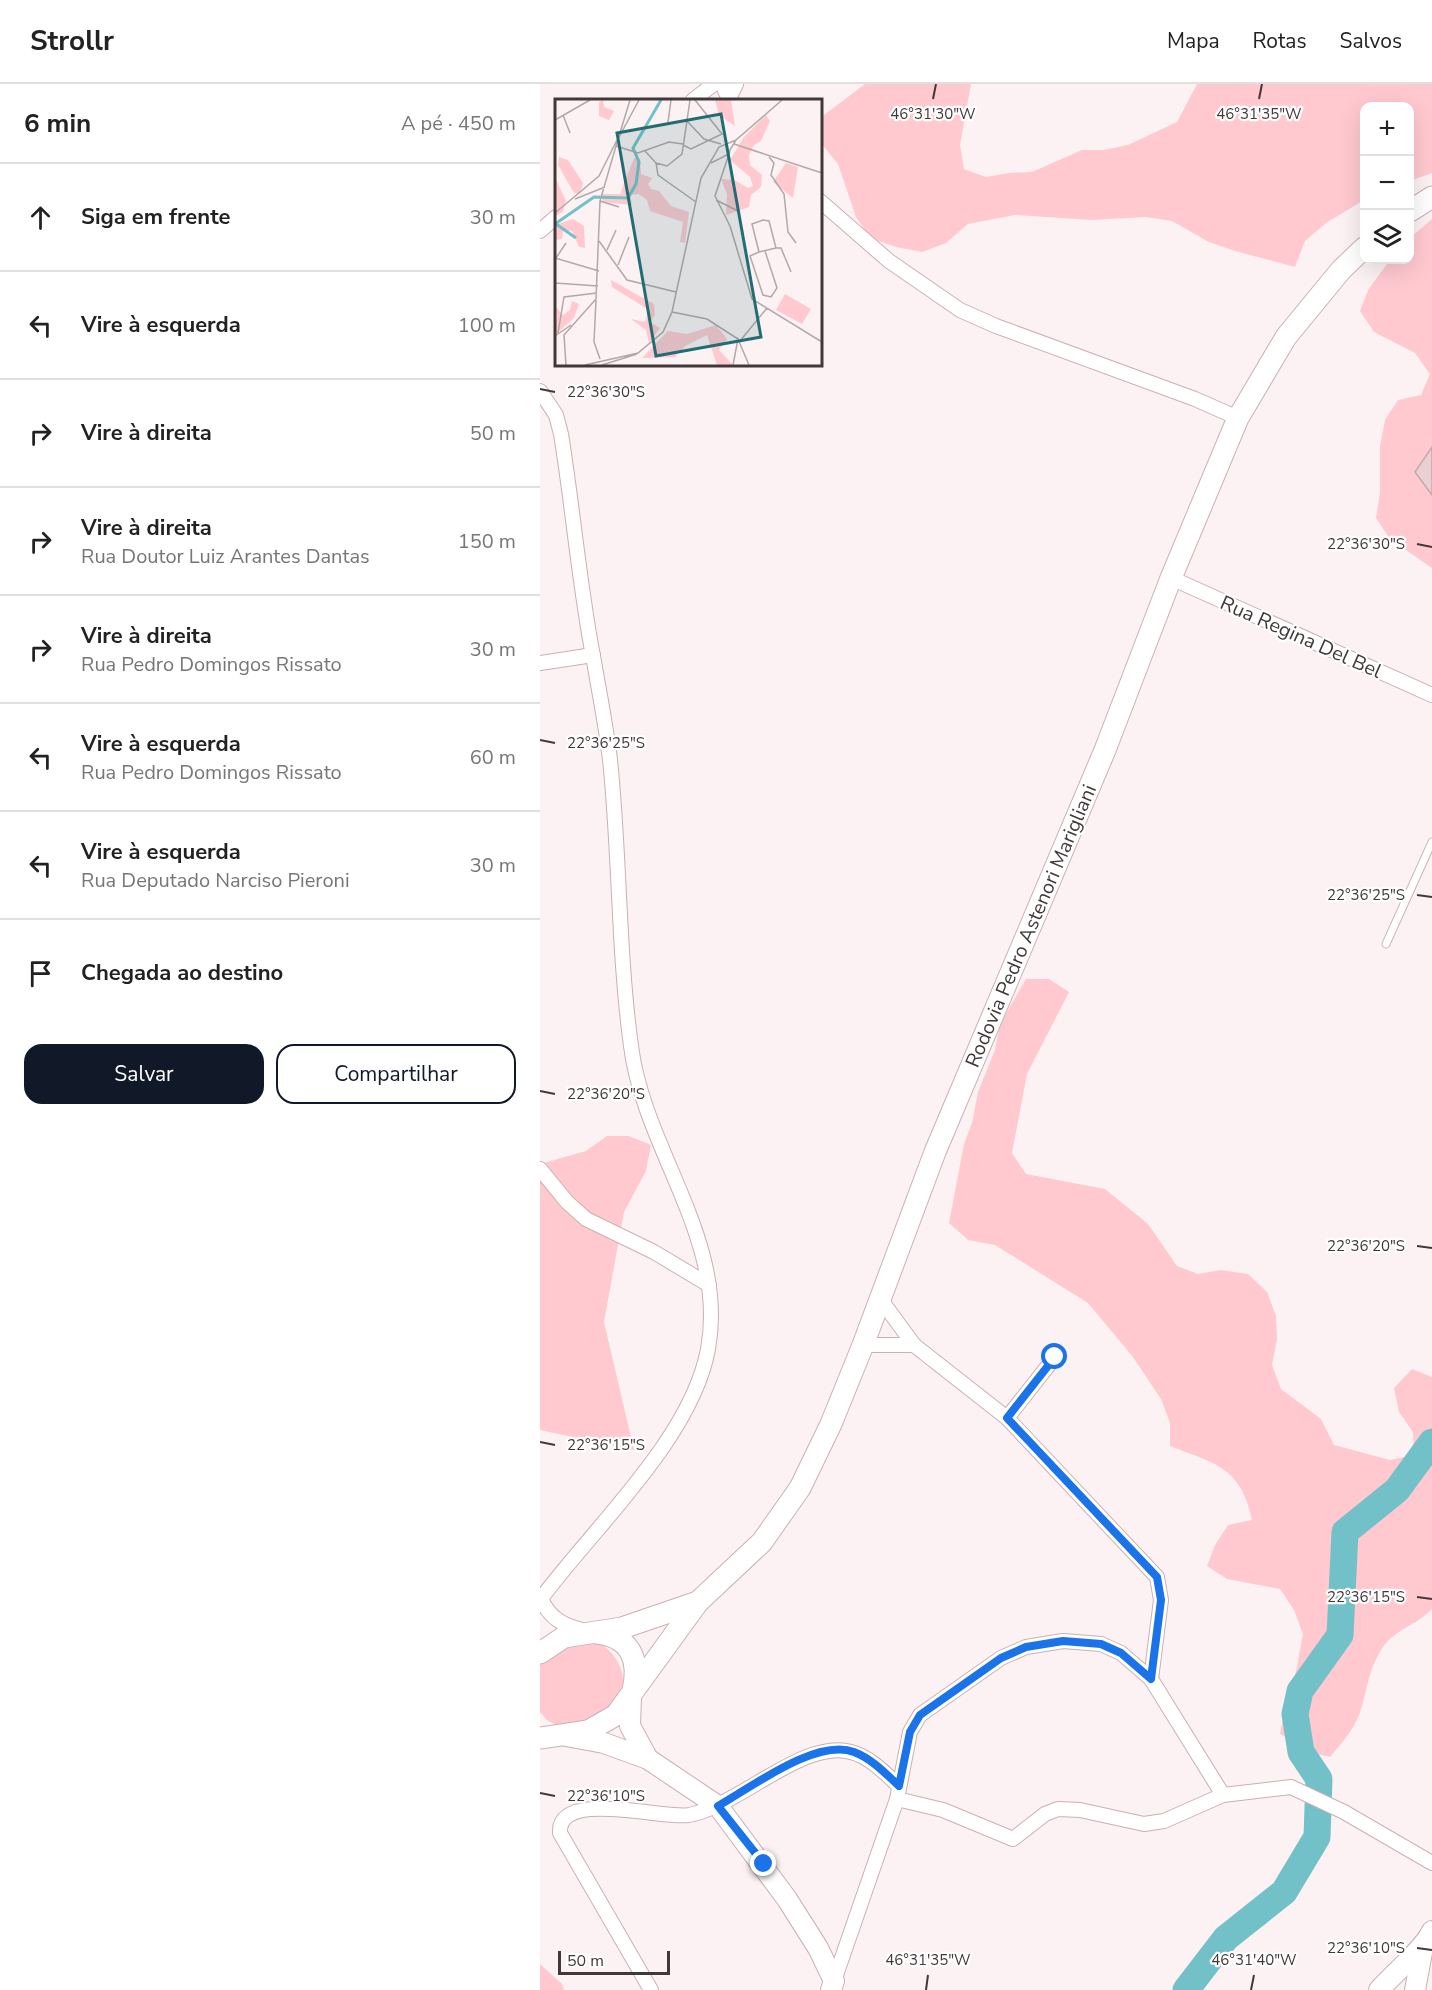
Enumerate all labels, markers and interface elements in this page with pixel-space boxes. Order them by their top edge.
text: Strollr [30,22,114,60]
text: Mapa [1167,27,1220,55]
text: Rotas [1253,27,1307,55]
text: Salvos [1340,27,1402,55]
inset map [555,99,822,366]
map controls [1360,102,1414,264]
button: + [1360,102,1414,156]
text: 46°31'30"W [890,104,976,124]
text: 46°31'35"W [1216,104,1302,124]
text: 6 min [24,106,91,141]
text: A pé · 450 m [401,110,516,137]
button: − [1360,156,1414,210]
icon: ahead [24,201,57,234]
text: Siga em frente [81,202,230,232]
text: 30 m [470,204,516,231]
button: layers [1360,210,1414,264]
icon: left [24,309,57,342]
text: Vire à esquerda [81,310,241,340]
text: 100 m [458,312,516,339]
text: 22°36'30"S [567,382,645,402]
icon: right [24,417,57,450]
text: Vire à direita [81,418,212,448]
text: 50 m [470,420,516,447]
text: Vire à direita [81,513,212,543]
icon: right [24,525,57,558]
text: 150 m [458,528,516,555]
text: 22°36'30"S [1327,534,1405,554]
text: Rua Doutor Luiz Arantes Dantas [81,543,370,570]
street label: Rua Regina Del Bel [1216,589,1386,685]
text: Vire à direita [81,621,212,651]
icon: right [24,633,57,666]
text: 30 m [470,636,516,663]
text: Rua Pedro Domingos Rissato [81,651,342,678]
text: Vire à esquerda [81,729,241,759]
text: 22°36'25"S [567,733,645,753]
icon: left [24,741,57,774]
text: 60 m [470,744,516,771]
text: Rua Pedro Domingos Rissato [81,759,342,786]
street label: Rodovia Pedro Astenori Marigliani [959,780,1103,1072]
text: Vire à esquerda [81,837,241,867]
icon: left [24,849,57,882]
text: 30 m [470,852,516,879]
text: Rua Deputado Narciso Pieroni [81,867,350,894]
text: 22°36'25"S [1327,885,1405,905]
icon: arrive [24,957,57,990]
text: Chegada ao destino [81,958,283,988]
button: Salvar [24,1044,264,1104]
button: Compartilhar [276,1044,516,1104]
text: 22°36'20"S [567,1084,645,1104]
text: 22°36'20"S [1327,1236,1405,1256]
route start [1041,1343,1067,1369]
text: 22°36'15"S [567,1435,645,1455]
text: 22°36'15"S [1327,1587,1405,1607]
text: 22°36'10"S [567,1786,645,1806]
route end [750,1850,776,1876]
text: 22°36'10"S [1327,1938,1405,1958]
scale bar [558,1948,670,1976]
text: 50 m [567,1950,604,1972]
text: 46°31'35"W [885,1950,971,1970]
text: 46°31'40"W [1211,1950,1297,1970]

